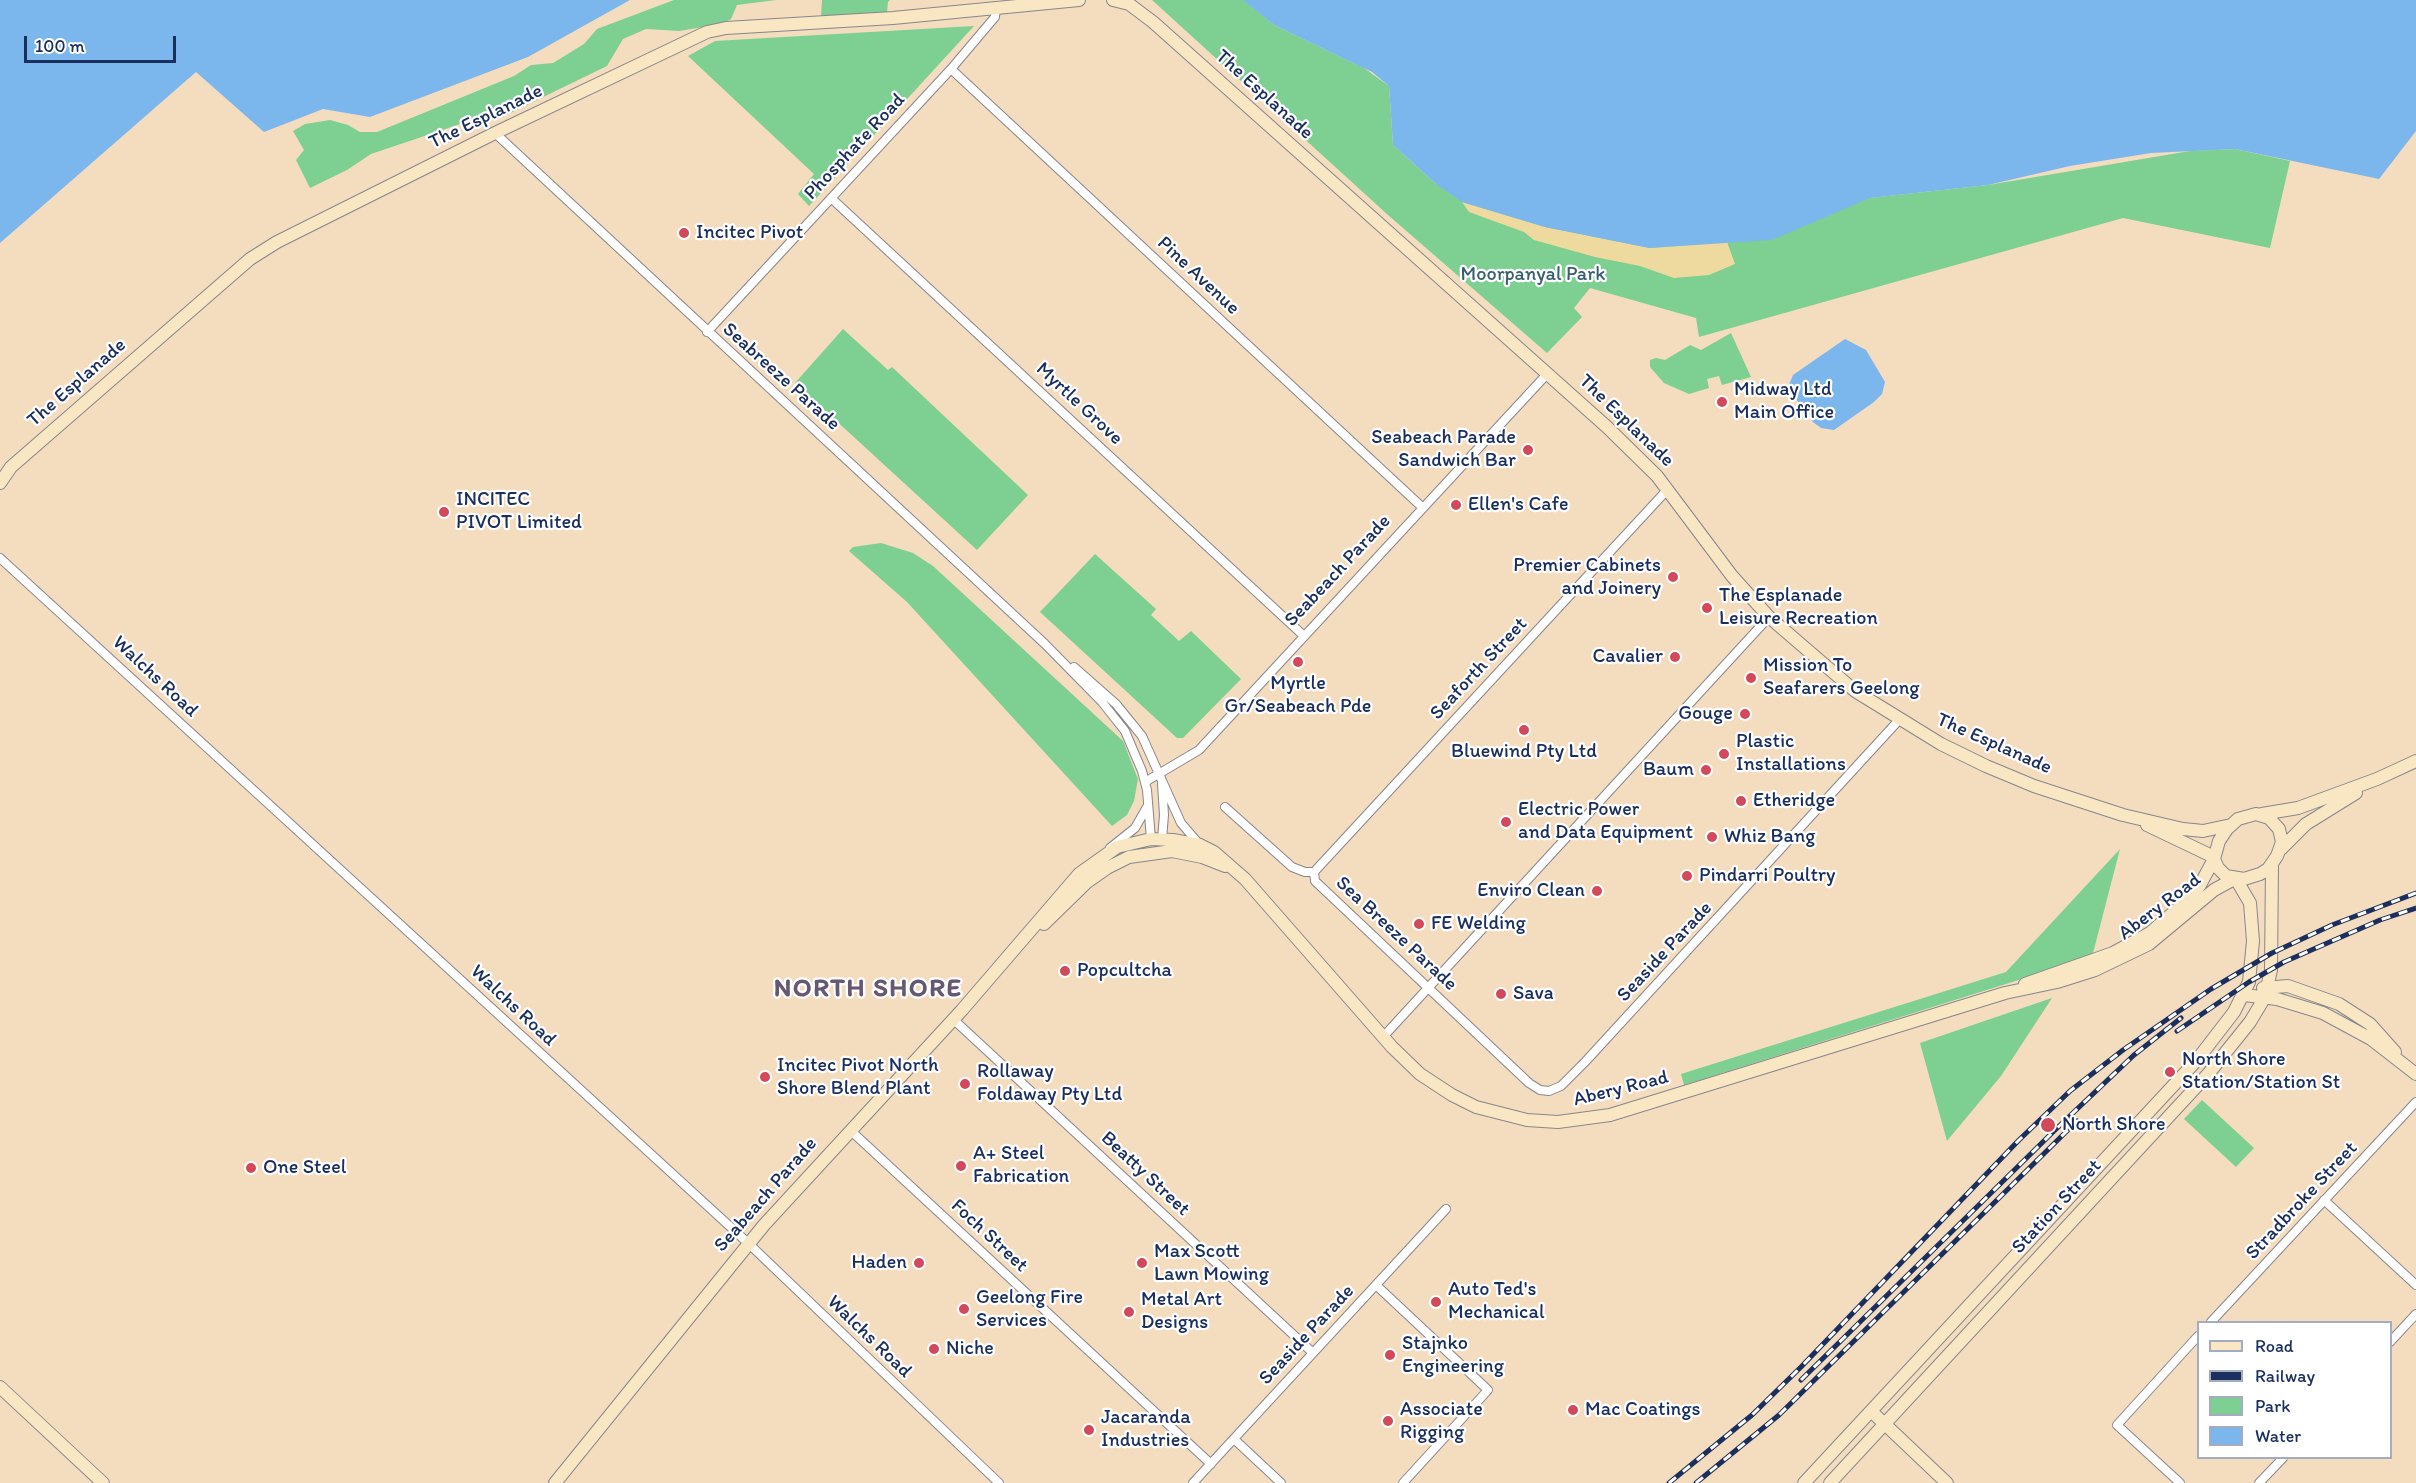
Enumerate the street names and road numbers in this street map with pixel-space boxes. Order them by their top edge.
street label: The Esplanade [1210,45,1318,145]
street label: The Esplanade [425,79,547,155]
street label: Phosphate Road [799,89,911,205]
street label: Pine Avenue [1152,232,1244,320]
street label: Seabreeze Parade [717,318,845,436]
street label: The Esplanade [23,333,131,433]
street label: Myrtle Grove [1030,358,1128,450]
street label: The Esplanade [1573,370,1679,472]
street label: Seabeach Parade [1280,510,1396,632]
street label: Seaforth Street [1425,613,1533,725]
street label: Walchs Road [107,631,203,723]
street label: The Esplanade [1933,708,2055,780]
street label: Abery Road [2114,868,2206,946]
street label: Sea Breeze Parade [1330,871,1462,997]
street label: Seaside Parade [1612,897,1718,1007]
street label: Walchs Road [465,960,561,1052]
street label: Abery Road [1571,1066,1671,1112]
street label: Beatty Street [1095,1127,1195,1221]
street label: Seabeach Parade [709,1133,823,1257]
street label: Stradbroke Street [2241,1137,2363,1265]
street label: Station Street [2007,1155,2107,1259]
street label: Foch Street [945,1194,1033,1278]
street label: Seaside Parade [1254,1280,1360,1390]
street label: Walchs Road [822,1291,916,1383]

